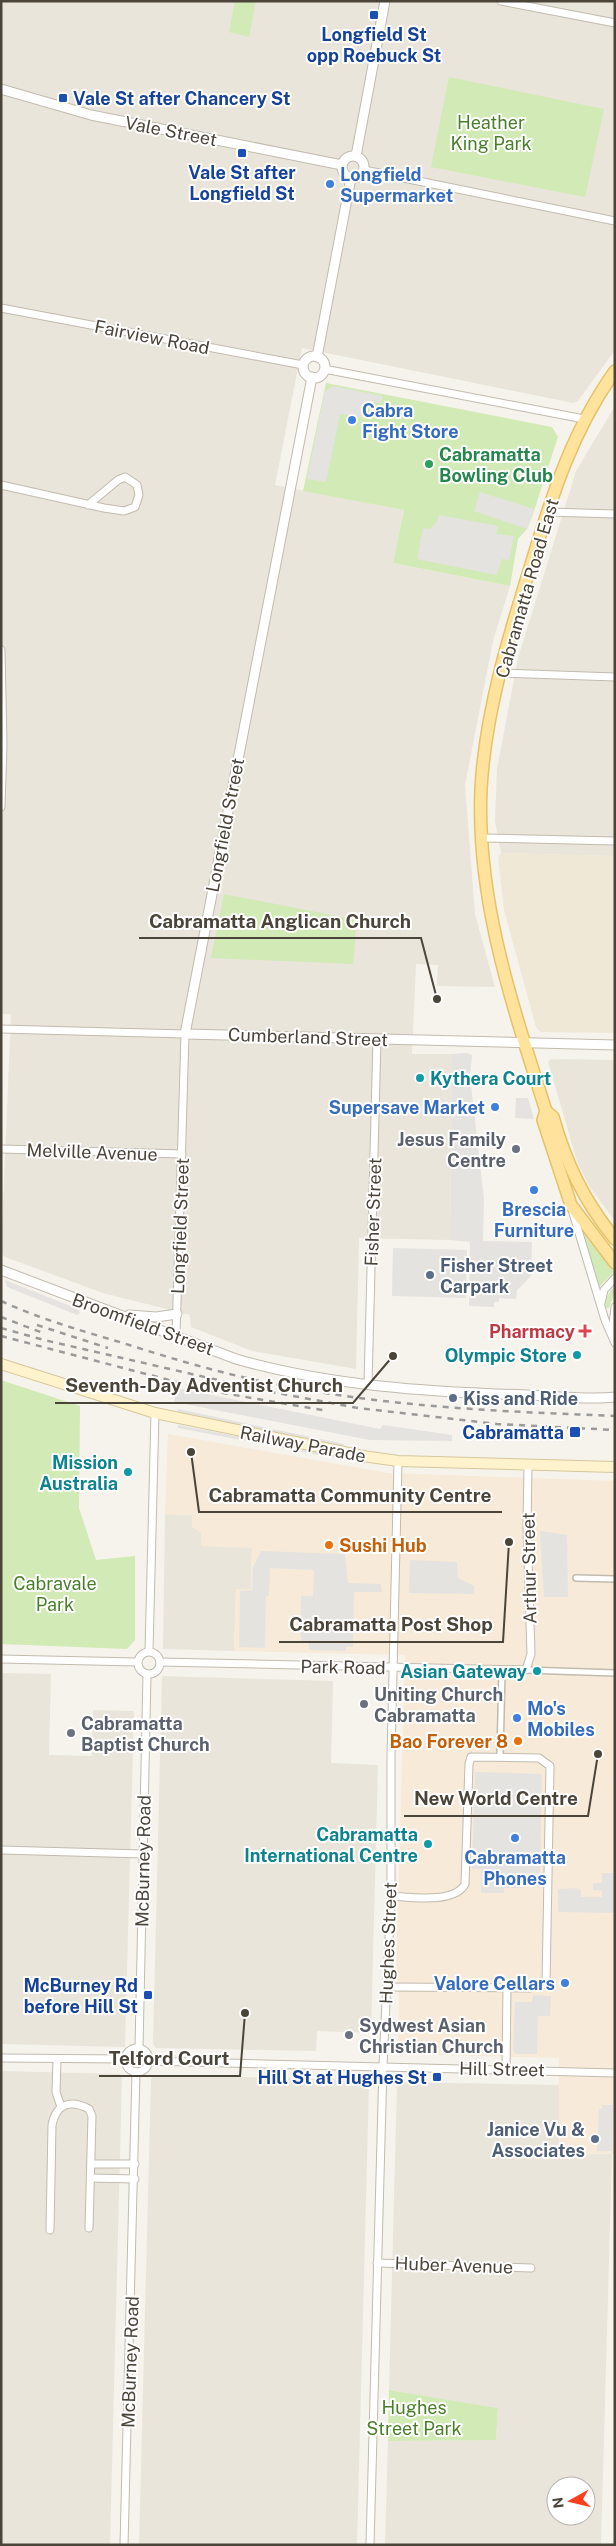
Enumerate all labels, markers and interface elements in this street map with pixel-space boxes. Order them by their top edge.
marker: Longfield St opp Roebuck St [368,9,380,21]
place label: Longfield St opp Roebuck St [307,24,441,66]
place label: Vale St after Chancery St [73,88,290,109]
marker: Vale St after Chancery St [57,92,69,104]
street label: Vale Street [123,112,219,150]
park label: Heather King Park [450,112,532,154]
marker: Vale St after Longfield St [236,147,248,159]
place label: Vale St after Longfield St [188,162,296,204]
place label: Longfield Supermarket [340,164,453,206]
marker: Longfield Supermarket [324,178,336,190]
street label: Fairview Road [93,316,211,358]
place label: Cabra Fight Store [362,400,459,442]
marker: Cabra Fight Store [346,414,358,426]
place label: Cabramatta Bowling Club [439,444,553,486]
marker: Cabramatta Bowling Club [423,458,435,470]
street label: Cabramatta Road East [491,496,563,680]
street label: Longfield Street [202,756,248,894]
callout: Cabramatta Anglican Church [139,904,421,938]
text: Cabramatta Anglican Church [149,910,411,932]
street label: Cumberland Street [228,1024,388,1050]
place label: Kythera Court [430,1068,551,1089]
marker: Kythera Court [414,1072,426,1084]
place label: Supersave Market [329,1097,485,1118]
marker: Supersave Market [489,1101,501,1113]
place label: Jesus Family Centre [397,1129,506,1171]
street label: Melville Avenue [26,1139,158,1165]
marker: Jesus Family Centre [510,1143,522,1155]
street label: Longfield Street [167,1157,193,1295]
street label: Fisher Street [361,1157,385,1267]
marker: Brescia Furniture [528,1184,540,1196]
place label: Brescia Furniture [494,1199,574,1241]
place label: Fisher Street Carpark [440,1255,553,1297]
marker: Fisher Street Carpark [424,1269,436,1281]
street label: Broomfield Street [69,1289,217,1359]
place label: Pharmacy [489,1321,575,1342]
marker: Pharmacy [579,1325,591,1337]
place label: Olympic Store [445,1345,567,1366]
marker: Olympic Store [571,1349,583,1361]
callout: Seventh-Day Adventist Church [55,1369,353,1403]
text: Seventh-Day Adventist Church [65,1374,343,1396]
place label: Kiss and Ride [463,1388,578,1409]
marker: Kiss and Ride [447,1392,459,1404]
street label: Railway Parade [238,1421,368,1467]
place label: Cabramatta [462,1422,564,1443]
marker: Cabramatta [568,1425,582,1439]
place label: Mission Australia [39,1452,118,1494]
marker: Mission Australia [122,1466,134,1478]
callout: Cabramatta Community Centre [199,1478,502,1512]
text: Cabramatta Community Centre [209,1484,492,1506]
street label: Arthur Street [518,1512,540,1624]
place label: Sushi Hub [339,1535,427,1556]
marker: Sushi Hub [323,1539,335,1551]
park label: Cabravale Park [13,1573,97,1615]
callout: Cabramatta Post Shop [279,1608,503,1642]
text: Cabramatta Post Shop [289,1613,493,1635]
street label: Park Road [300,1656,386,1678]
place label: Asian Gateway [400,1661,527,1682]
marker: Asian Gateway [531,1665,543,1677]
place label: Uniting Church Cabramatta [374,1684,503,1726]
marker: Uniting Church Cabramatta [358,1698,370,1710]
place label: Mo's Mobiles [527,1698,595,1740]
marker: Mo's Mobiles [511,1712,523,1724]
place label: Cabramatta Baptist Church [81,1713,210,1755]
marker: Cabramatta Baptist Church [65,1727,77,1739]
place label: Bao Forever 8 [390,1731,508,1752]
marker: Bao Forever 8 [512,1735,524,1747]
callout: New World Centre [404,1782,588,1816]
text: New World Centre [414,1787,578,1809]
street label: McBurney Road [131,1795,155,1927]
place label: Cabramatta International Centre [244,1824,418,1866]
marker: Cabramatta Phones [509,1832,521,1844]
marker: Cabramatta International Centre [422,1838,434,1850]
place label: Cabramatta Phones [464,1847,566,1889]
street label: Hughes Street [375,1882,401,2004]
place label: Valore Cellars [434,1973,555,1994]
place label: McBurney Rd before Hill St [24,1975,138,2017]
marker: Valore Cellars [559,1977,571,1989]
marker: McBurney Rd before Hill St [142,1989,154,2001]
place label: Sydwest Asian Christian Church [359,2015,504,2057]
marker: Sydwest Asian Christian Church [343,2029,355,2041]
callout: Telford Court [99,2042,240,2076]
text: Telford Court [109,2047,229,2069]
street label: Hill Street [459,2058,545,2080]
place label: Hill St at Hughes St [258,2067,427,2088]
marker: Hill St at Hughes St [431,2071,443,2083]
place label: Janice Vu & Associates [487,2119,585,2161]
marker: Janice Vu & Associates [589,2133,601,2145]
street label: Huber Avenue [394,2252,514,2278]
street label: McBurney Road [117,2296,143,2428]
park label: Hughes Street Park [366,2397,462,2439]
north arrow [546,2476,596,2526]
text: N [549,2496,567,2509]

